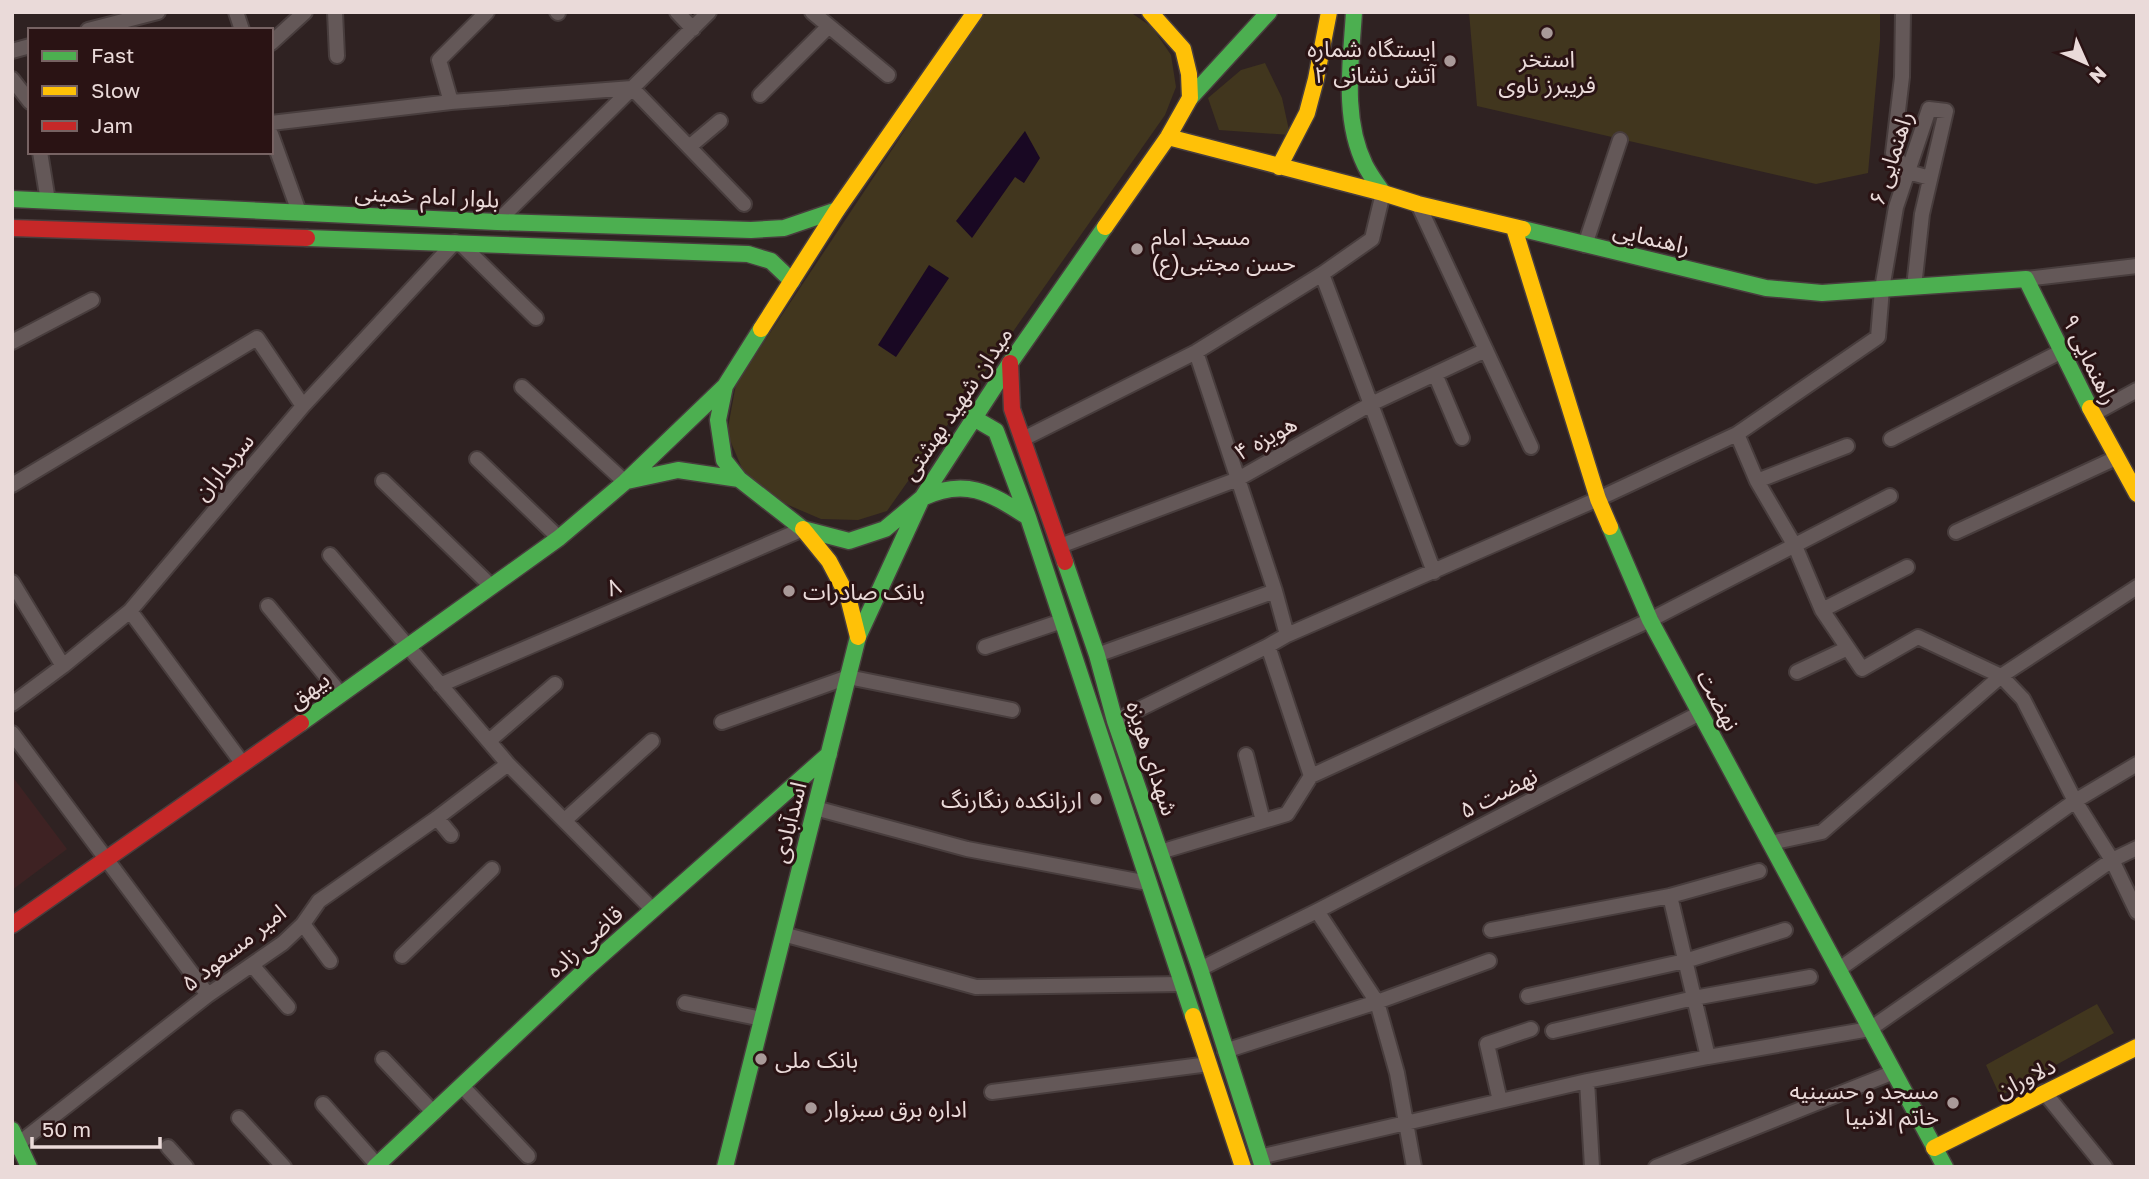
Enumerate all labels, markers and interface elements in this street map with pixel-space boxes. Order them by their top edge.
marker: استخر فریبرز ناوی [1539,25,1555,41]
legend [28,28,273,154]
north arrow [2051,28,2121,98]
place label: ایستگاه شماره ۲ آتش نشانی [1307,34,1437,88]
text: Fast [91,42,134,68]
place label: استخر فریبرز ناوی [1498,44,1596,99]
marker: ایستگاه شماره ۲ آتش نشانی [1442,53,1458,69]
text: N [2085,62,2112,89]
text: Slow [91,77,140,103]
street label: راهنمایی ۶ [1862,107,1919,209]
text: Jam [91,112,133,138]
street label: بلوار امام خمینی [354,177,500,218]
street label: راهنمایی [1611,215,1693,260]
place label: مسجد امام حسن مجتبی(ع) [1151,222,1296,280]
marker: مسجد امام حسن مجتبی(ع) [1129,241,1145,257]
street label: راهنمایی ۹ [2056,309,2125,409]
street label: میدان شهید بهشتی [894,321,1018,485]
street label: هویزه ۴ [1229,408,1302,466]
street label: سربداران [187,427,260,506]
street label: ۸ [601,571,625,601]
place label: بانک صادرات [803,577,925,606]
marker: بانک صادرات [781,583,797,599]
street label: بیهق [282,664,335,714]
street label: نهضت [1691,665,1747,735]
street label: شهدای هویزه [1120,697,1185,819]
street label: نهضت ۵ [1454,761,1542,823]
street label: اسدآبادی [764,779,812,865]
place label: ارزانکده رنگارنگ [941,785,1082,814]
marker: ارزانکده رنگارنگ [1088,791,1104,807]
street label: امیر مسعود ۵ [175,897,292,997]
street label: قاضی زاده [540,899,629,984]
place label: بانک ملی [775,1045,858,1073]
street label: دلاوران [1990,1050,2060,1104]
marker: بانک ملی [753,1051,769,1067]
place label: مسجد و حسینیه خاتم الانبیا [1789,1076,1939,1134]
place label: اداره برق سبزوار [824,1094,967,1123]
marker: مسجد و حسینیه خاتم الانبیا [1945,1095,1961,1111]
marker: اداره برق سبزوار [803,1100,819,1116]
scale bar [32,1106,159,1150]
text: 50 m [42,1116,91,1142]

